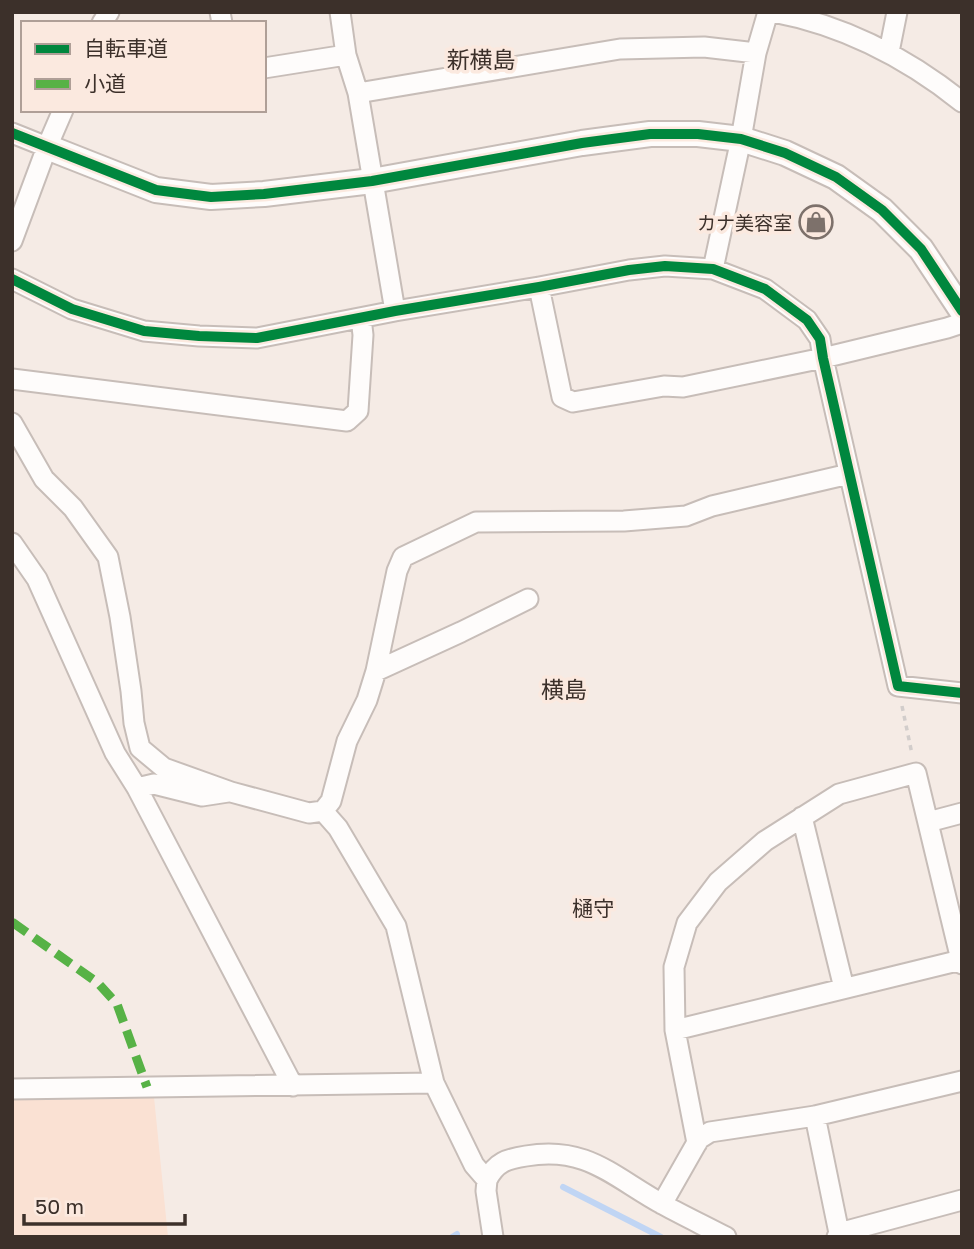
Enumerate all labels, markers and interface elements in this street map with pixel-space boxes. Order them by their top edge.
legend [21,21,266,112]
text: 自転車道 [84,35,168,61]
district label: 新横島 [447,45,516,73]
text: 小道 [84,70,126,96]
shop icon: カナ美容室 [797,203,835,241]
place label: カナ美容室 [697,211,792,234]
district label: 横島 [541,675,587,703]
district label: 樋守 [572,895,614,921]
scale bar [24,1182,186,1226]
text: 50 m [35,1193,84,1219]

